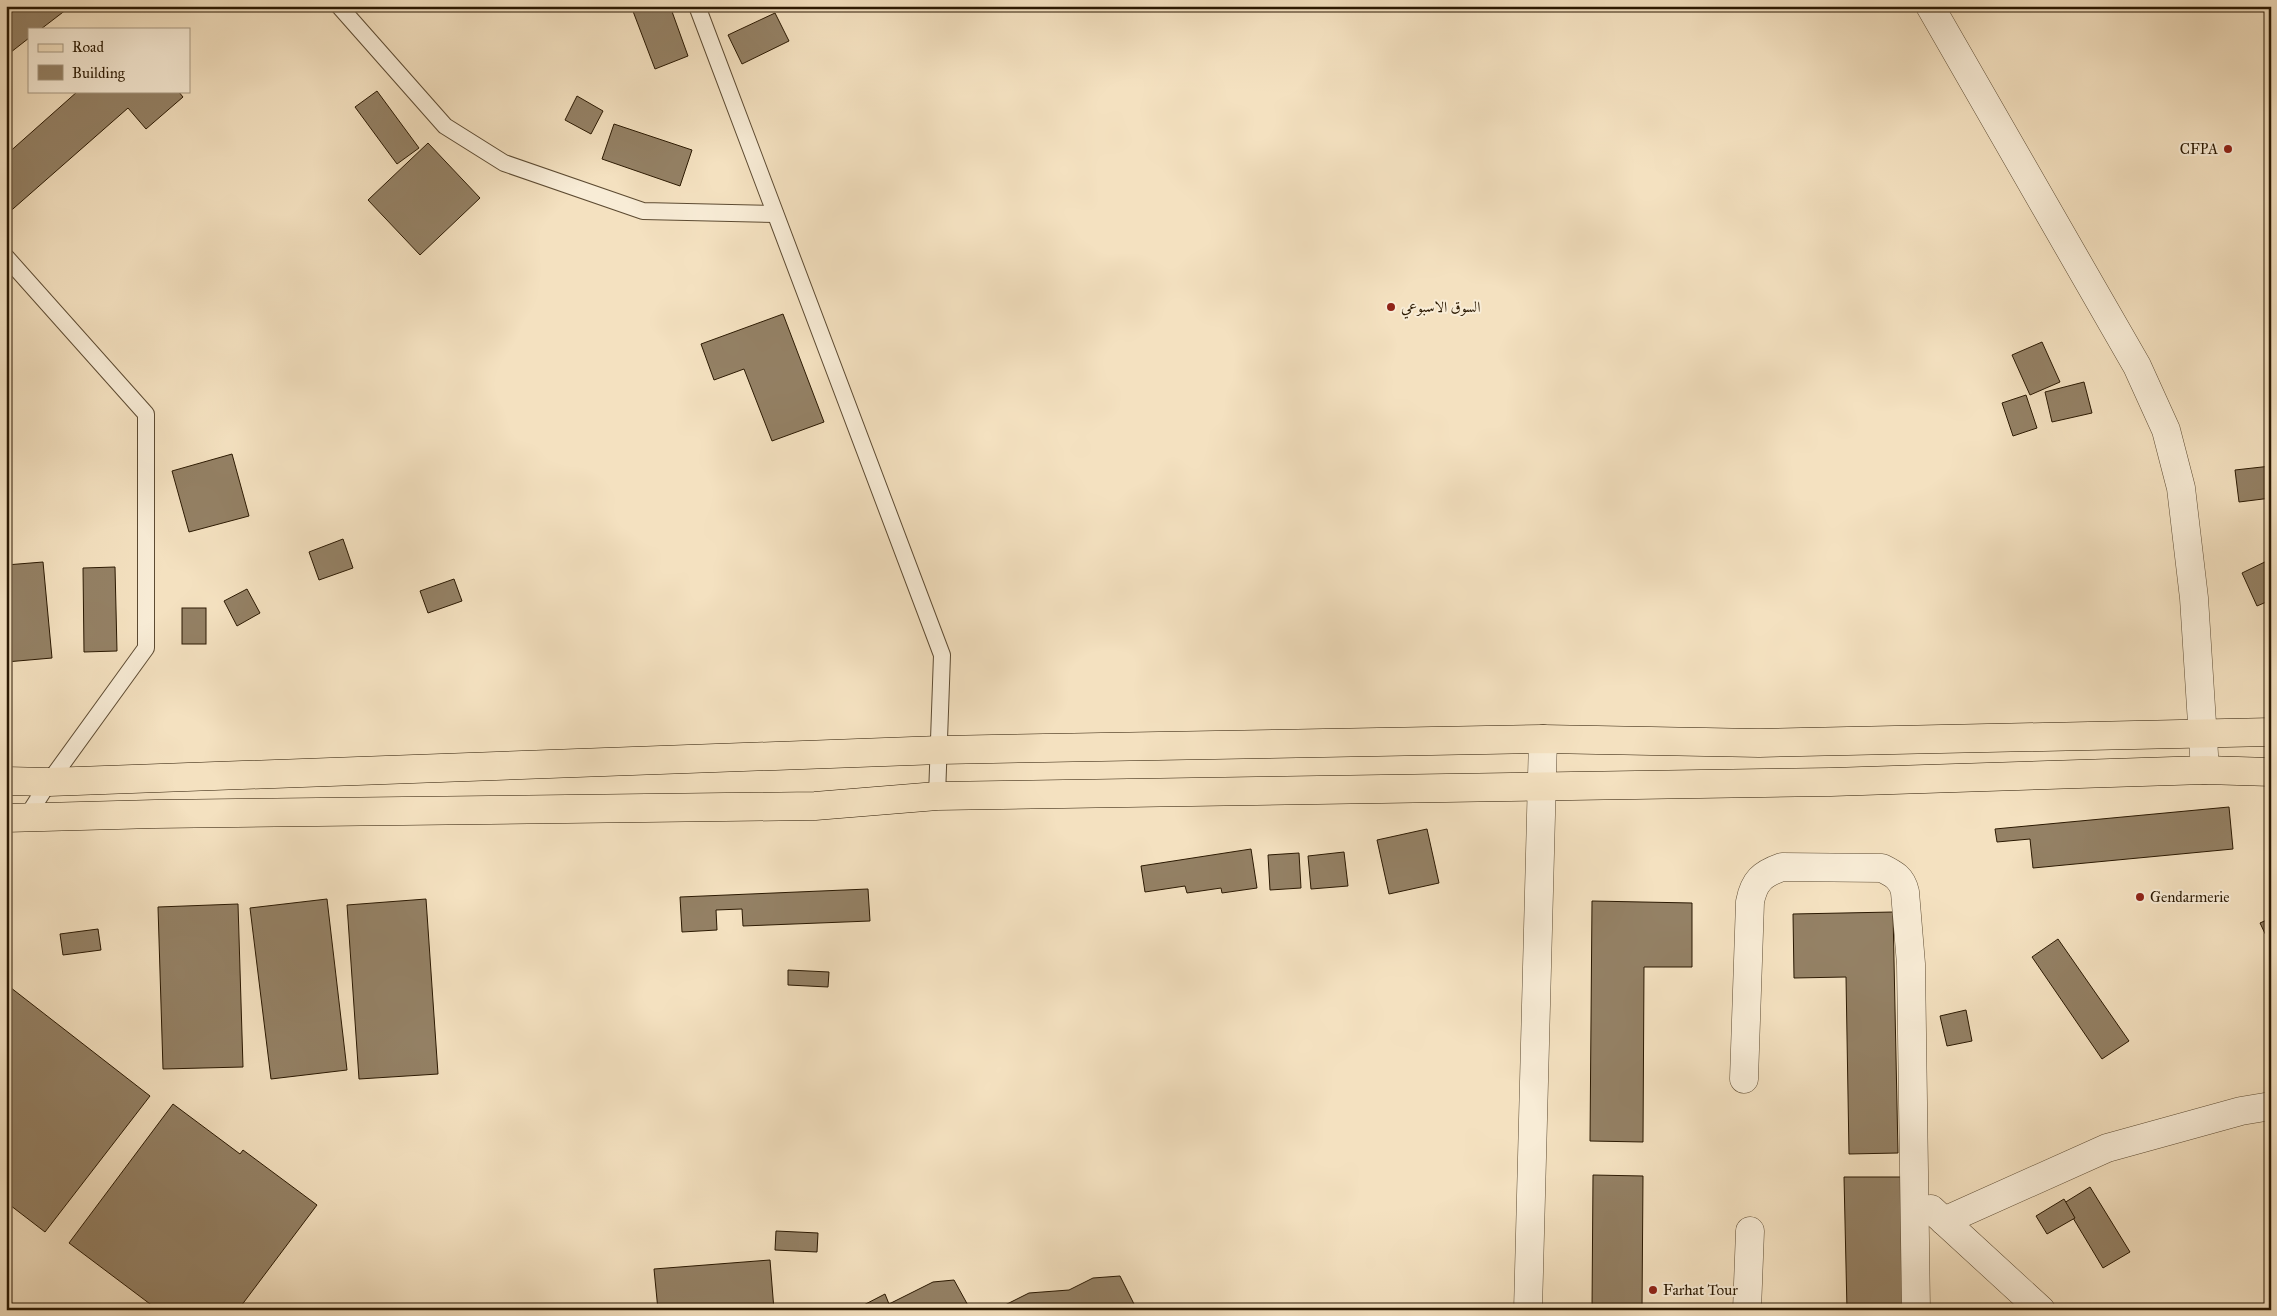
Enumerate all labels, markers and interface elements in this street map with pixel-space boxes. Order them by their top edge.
legend [28,28,190,92]
text: Road [72,38,104,56]
text: Building [72,64,126,82]
place label: CFPA [2180,140,2218,158]
marker: CFPA [2222,143,2234,155]
place label: السوق الاسبوعي [1401,298,1480,319]
marker: السوق الاسبوعي [1385,301,1397,313]
place label: Gendarmerie [2150,888,2230,906]
marker: Gendarmerie [2134,891,2146,903]
place label: Farhat Tour [1663,1281,1738,1299]
marker: Farhat Tour [1647,1284,1659,1296]

